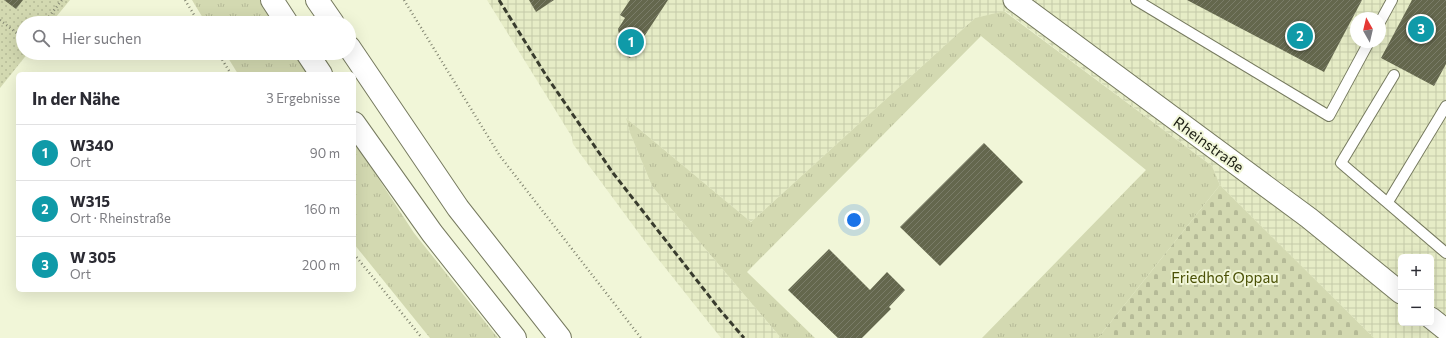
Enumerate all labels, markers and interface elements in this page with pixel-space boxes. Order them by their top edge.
north arrow [1350,12,1386,48]
pin: 3 [1408,14,1434,44]
search box [16,16,356,60]
pin: 2 [1287,21,1313,51]
icon: search [30,27,52,49]
pin: 1 [618,27,644,57]
text: Hier suchen [62,29,142,47]
text: In der Nähe [32,88,120,109]
text: 3 Ergebnisse [266,90,340,106]
street label: Rheinstraße [1170,112,1248,176]
text: W340 [70,136,114,154]
text: 1 [42,145,48,161]
text: 90 m [310,145,340,161]
text: Ort [70,154,91,170]
text: W315 [70,192,110,210]
text: 2 [41,201,49,217]
text: 160 m [304,201,340,217]
text: Ort · Rheinstraße [70,210,171,226]
your location [844,210,864,230]
text: W 305 [70,248,116,266]
map controls [1398,254,1434,326]
button: + [1398,254,1434,290]
text: 3 [41,257,49,273]
text: 200 m [302,257,340,273]
text: Ort [70,266,91,282]
park label: Friedhof Oppau [1171,268,1279,286]
button: − [1398,290,1434,326]

